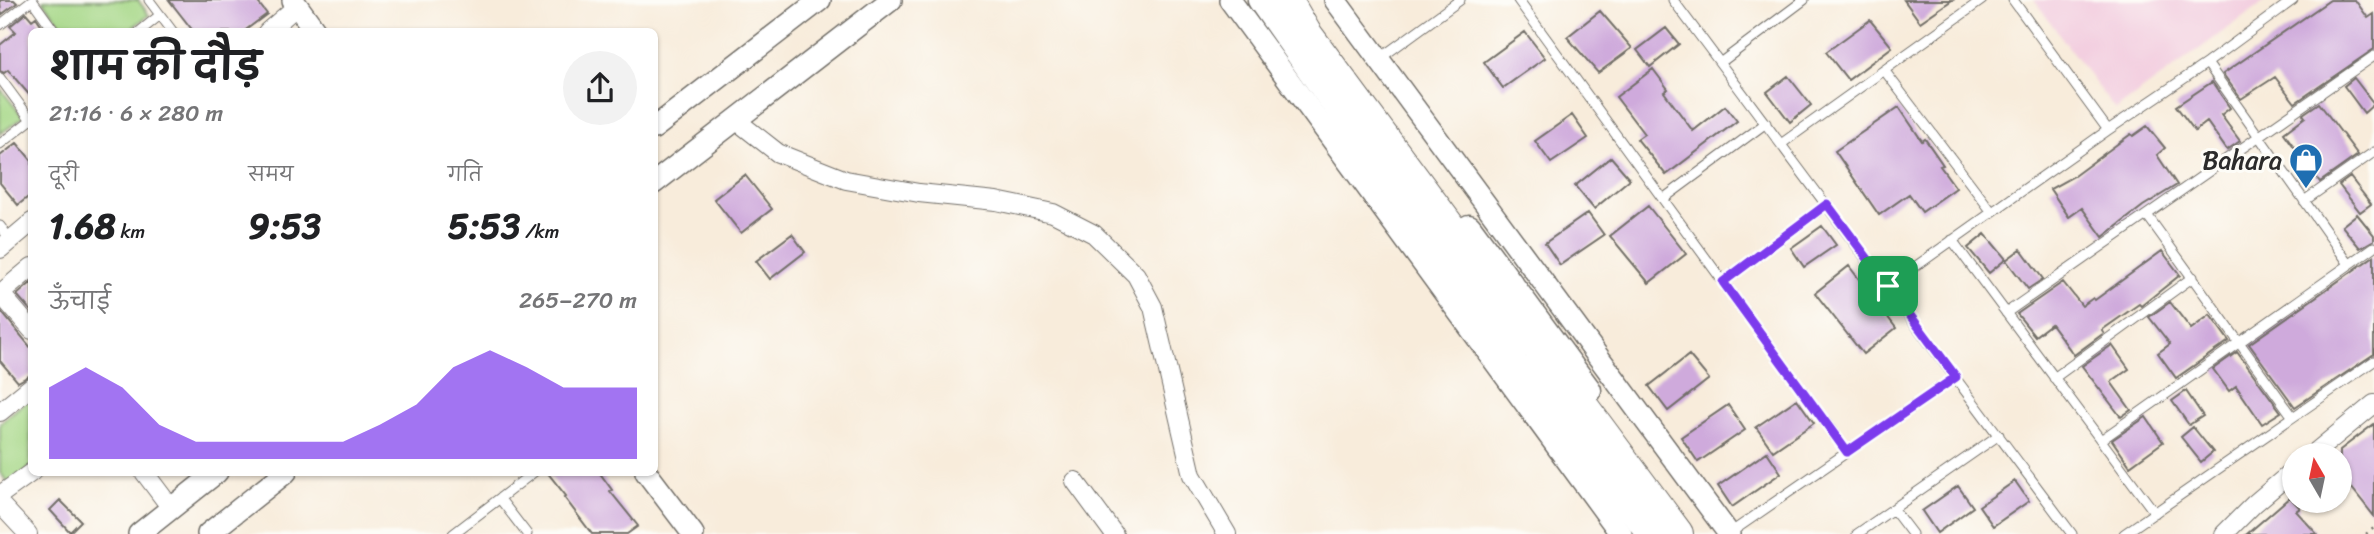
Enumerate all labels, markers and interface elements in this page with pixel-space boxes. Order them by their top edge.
text: शाम की दौड़ [49,33,261,100]
button: share [563,51,637,125]
text: 21:16 · 6 × 280 m [49,93,223,134]
place label: Bahara [2202,137,2282,183]
shop icon: Bahara [2287,141,2325,190]
text: दूरी [49,158,79,191]
text: समय [248,158,294,191]
text: गति [448,158,482,191]
text: 1.68 [49,195,116,257]
text: 9:53 [248,195,321,257]
text: 5:53 [448,195,520,257]
text: km [116,215,145,248]
text: /km [520,215,559,248]
pin [1858,256,1918,316]
icon: arrive [1869,267,1907,305]
text: 265–270 m [519,280,637,321]
text: ऊँचाई [49,281,111,322]
north arrow [2282,443,2352,513]
map controls [2282,443,2352,513]

